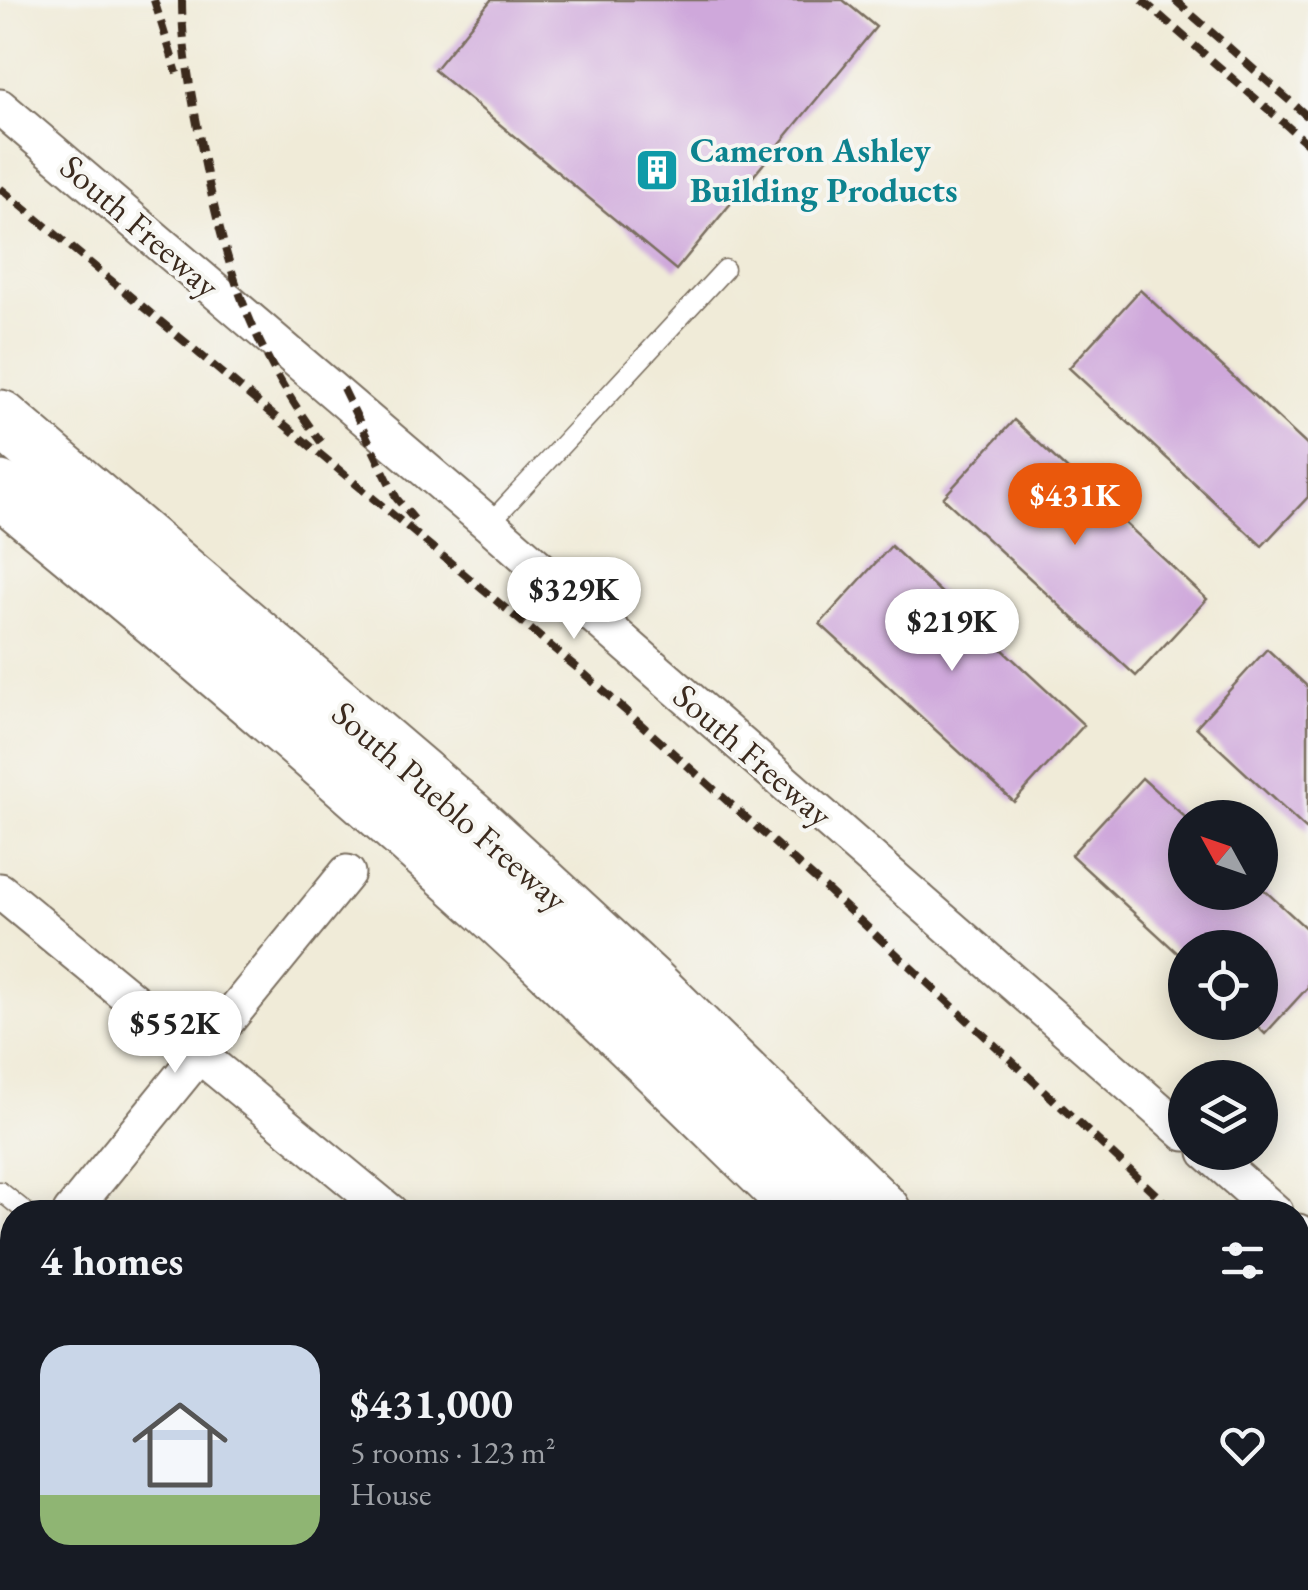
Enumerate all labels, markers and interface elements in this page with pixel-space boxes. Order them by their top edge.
place label: Cameron Ashley Building Products [690,127,958,212]
street label: South Freeway [51,144,230,308]
building icon: Cameron Ashley Building Products [634,147,680,193]
pin: $431K [1005,463,1145,548]
text: $431K [1030,474,1120,516]
pin: $329K [504,557,644,642]
text: $329K [529,568,619,610]
pin: $219K [882,589,1022,674]
text: $219K [907,600,997,642]
street label: South Freeway [664,673,843,837]
street label: South Pueblo Freeway [323,691,578,921]
north arrow [1168,800,1278,910]
map controls [1168,800,1278,1170]
button: locate [1168,930,1278,1040]
pin: $552K [105,991,245,1076]
text: $552K [130,1002,220,1044]
button: layers [1168,1060,1278,1170]
text: 4 homes [40,1233,183,1288]
icon: filters [1215,1233,1270,1288]
text: $431,000 [350,1376,513,1431]
icon: home [120,1385,240,1505]
icon: heart [1215,1418,1270,1473]
text: 5 rooms · 123 m² [350,1431,556,1473]
text: House [350,1473,431,1515]

